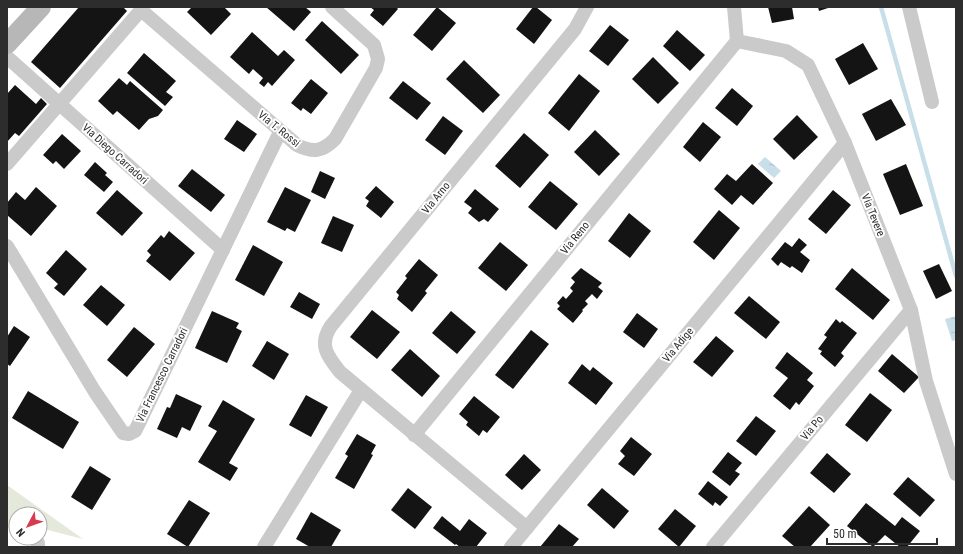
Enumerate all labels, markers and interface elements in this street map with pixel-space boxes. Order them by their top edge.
street label: Via T. Rossi [255,108,303,150]
street label: Via Diego Carradori [79,121,151,187]
street label: Via Arno [419,179,453,216]
street label: Via Tevere [859,192,887,238]
street label: Via Reno [558,219,592,257]
street label: Via Francesco Carradori [133,325,191,425]
street label: Via Adige [660,325,696,365]
street label: Via Po [798,413,826,443]
north arrow [8,506,48,546]
scale bar [827,520,937,546]
text: N [14,525,28,539]
text: 50 m [833,527,857,541]

